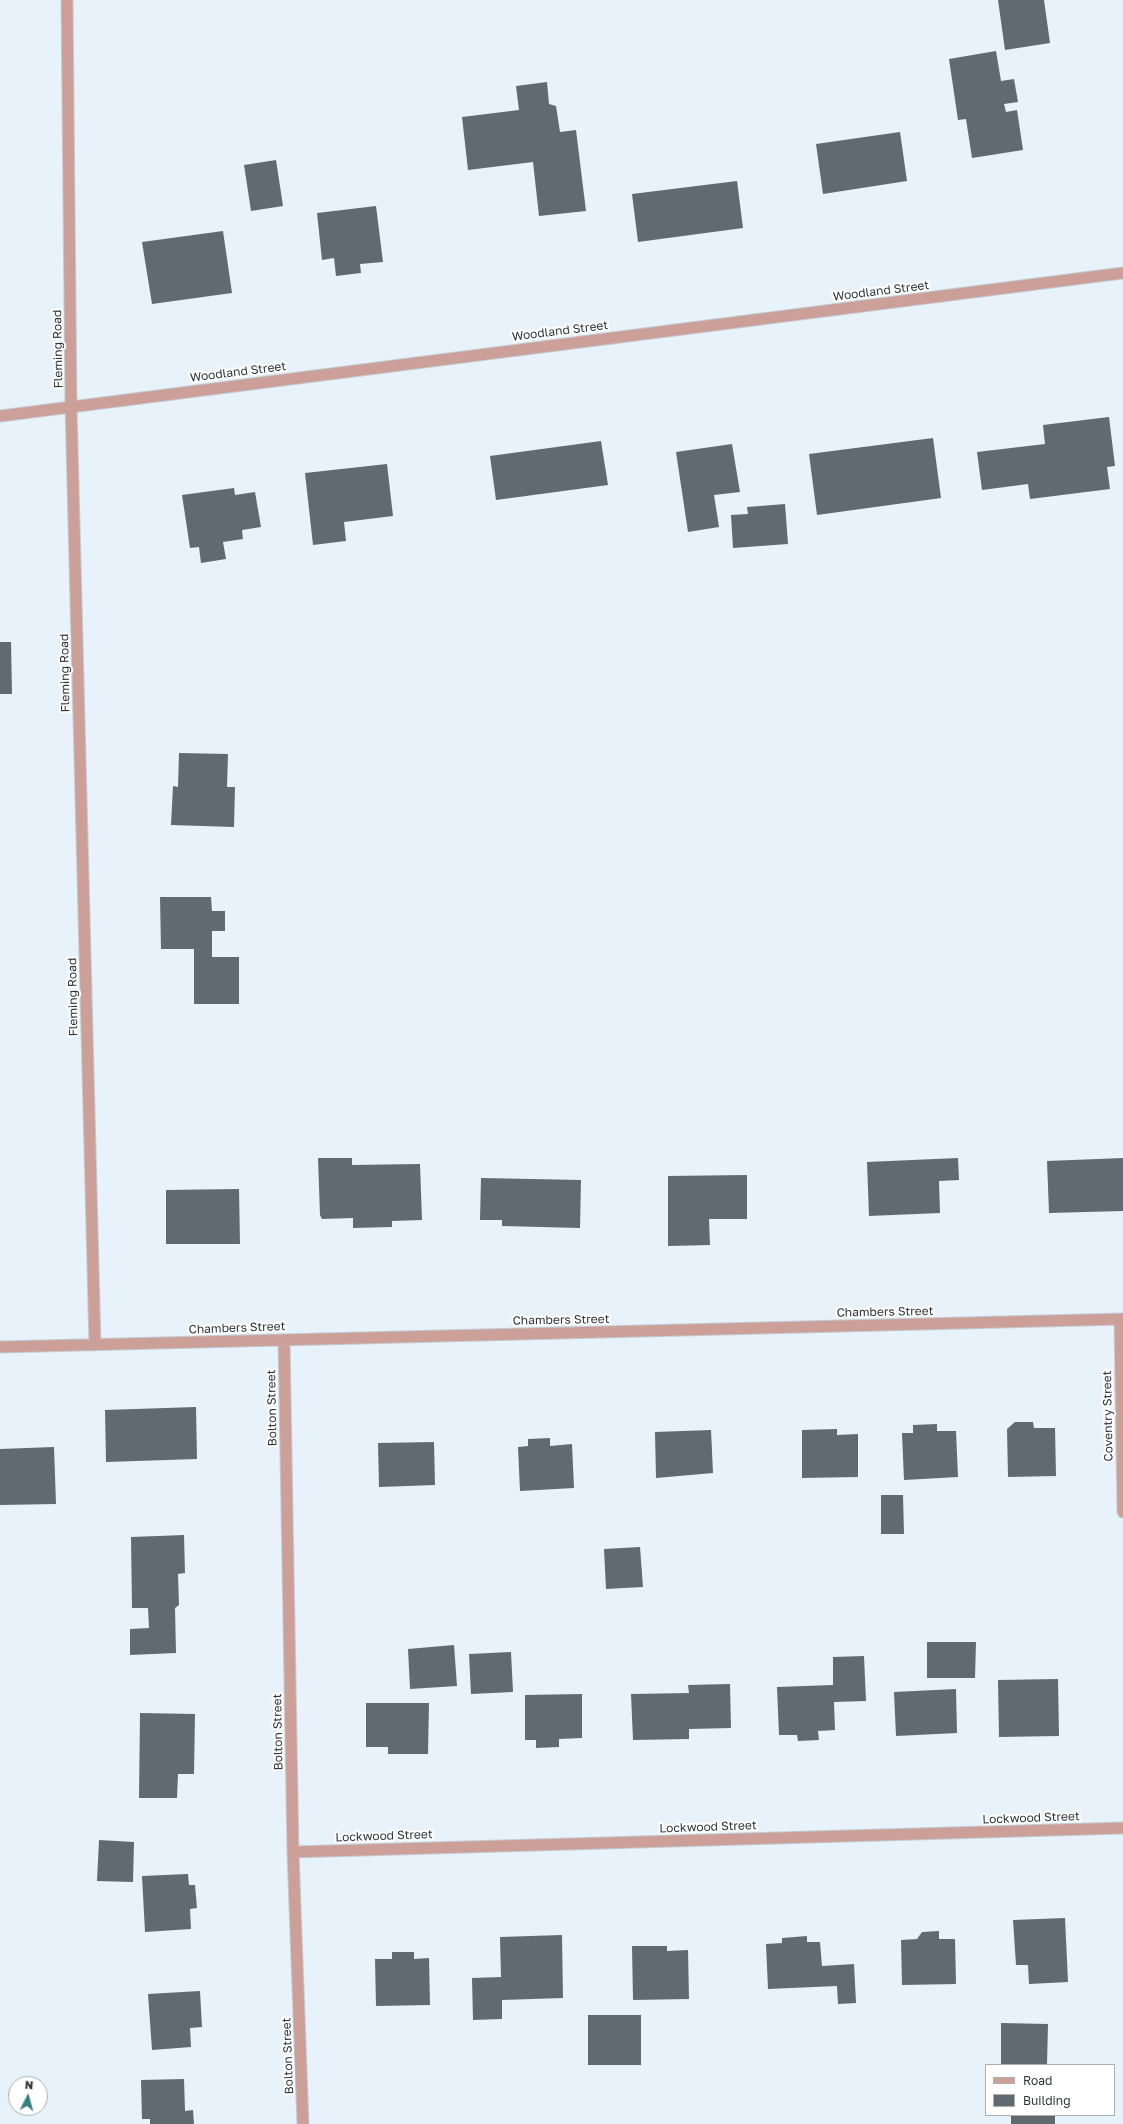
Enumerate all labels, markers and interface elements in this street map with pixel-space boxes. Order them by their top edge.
street label: Woodland Street [832,278,930,304]
street label: Fleming Road [50,309,66,389]
street label: Woodland Street [511,318,609,344]
street label: Woodland Street [189,359,287,385]
street label: Fleming Road [57,633,73,713]
street label: Fleming Road [65,957,81,1037]
street label: Chambers Street [836,1304,934,1320]
street label: Chambers Street [512,1312,610,1328]
street label: Chambers Street [188,1319,286,1337]
street label: Bolton Street [264,1370,280,1446]
street label: Coventry Street [1100,1370,1116,1462]
street label: Bolton Street [270,1694,286,1770]
street label: Lockwood Street [982,1809,1080,1827]
street label: Lockwood Street [659,1818,757,1836]
street label: Lockwood Street [335,1827,433,1845]
street label: Bolton Street [279,2017,297,2095]
legend [985,2064,1115,2116]
text: Road [1023,2073,1052,2088]
north arrow [8,2076,48,2116]
text: N [24,2078,34,2091]
text: Building [1023,2093,1071,2108]

